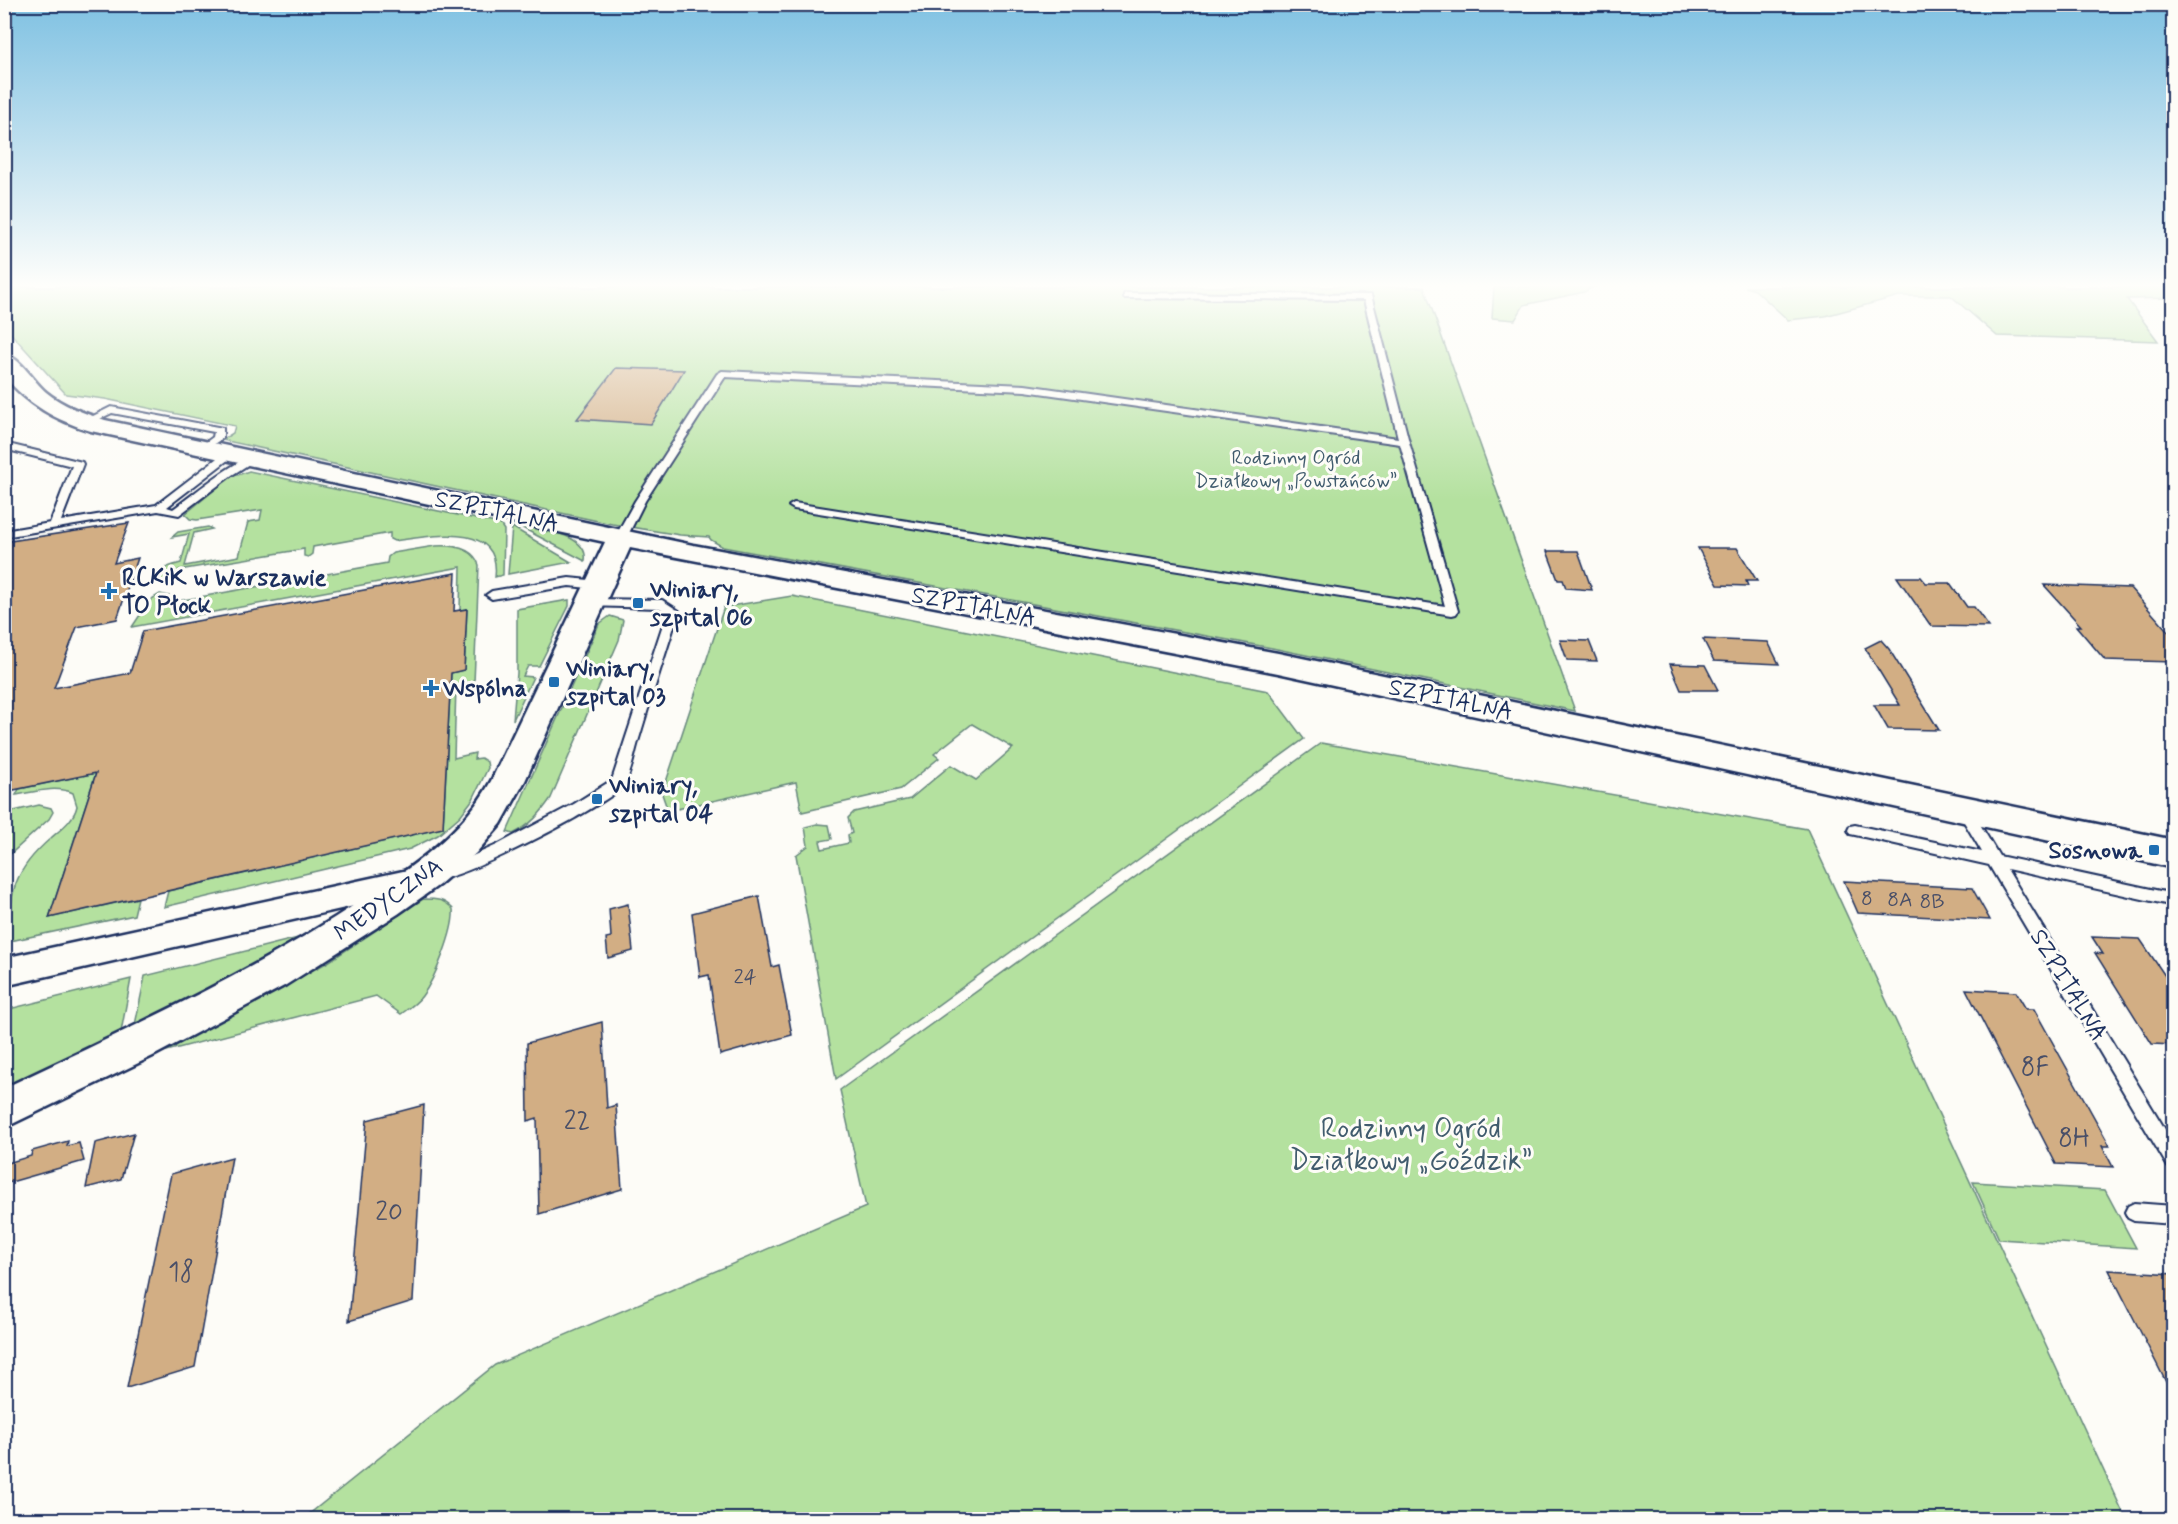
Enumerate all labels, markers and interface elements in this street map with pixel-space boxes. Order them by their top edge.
park label: Rodzinny Ogród Działkowy „Powstańców” [1195,445,1397,495]
street label: SZPITALNA [432,484,562,541]
place label: RCKiK w Warszawie TO Płock [122,563,326,622]
place label: Winiary, szpital 06 [649,575,753,634]
street label: SZPITALNA [909,580,1039,635]
marker: RCKiK w Warszawie TO Płock [100,582,118,600]
marker: Winiary, szpital 06 [631,596,645,610]
place label: Winiary, szpital 03 [565,654,666,713]
street label: SZPITALNA [1386,672,1516,729]
place label: Wspólna [442,674,527,705]
marker: Winiary, szpital 03 [547,675,561,689]
marker: Wspólna [424,681,438,695]
place label: Winiary, szpital 04 [608,771,714,830]
marker: Winiary, szpital 04 [590,792,604,806]
place label: Sosnowa [2048,836,2143,867]
marker: Sosnowa [2147,843,2161,857]
street label: MEDYCZNA [328,851,449,949]
house number: 8 [1861,885,1873,913]
house number: 8A [1887,886,1913,914]
house number: 8B [1919,888,1945,916]
street label: SZPITALNA [2022,924,2114,1048]
house number: 24 [733,963,757,991]
house number: 8F [2021,1051,2049,1085]
house number: 22 [564,1105,590,1139]
park label: Rodzinny Ogród Działkowy „Goździk” [1290,1111,1532,1180]
house number: 8H [2058,1122,2090,1156]
house number: 20 [375,1196,403,1230]
house number: 18 [168,1256,194,1290]

